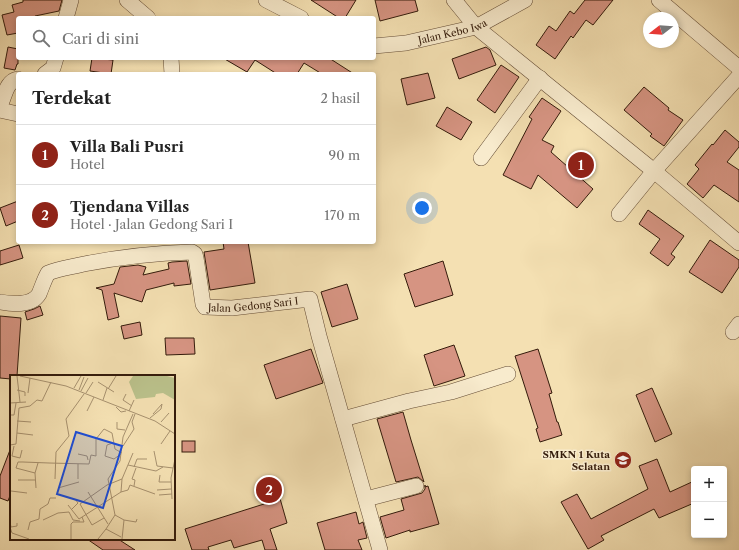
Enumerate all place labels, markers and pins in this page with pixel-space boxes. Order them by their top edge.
pin: 1 [568,150,594,180]
place label: SMKN 1 Kuta Selatan [542,448,610,473]
school or university icon: SMKN 1 Kuta Selatan [613,450,633,470]
pin: 2 [256,475,282,505]

